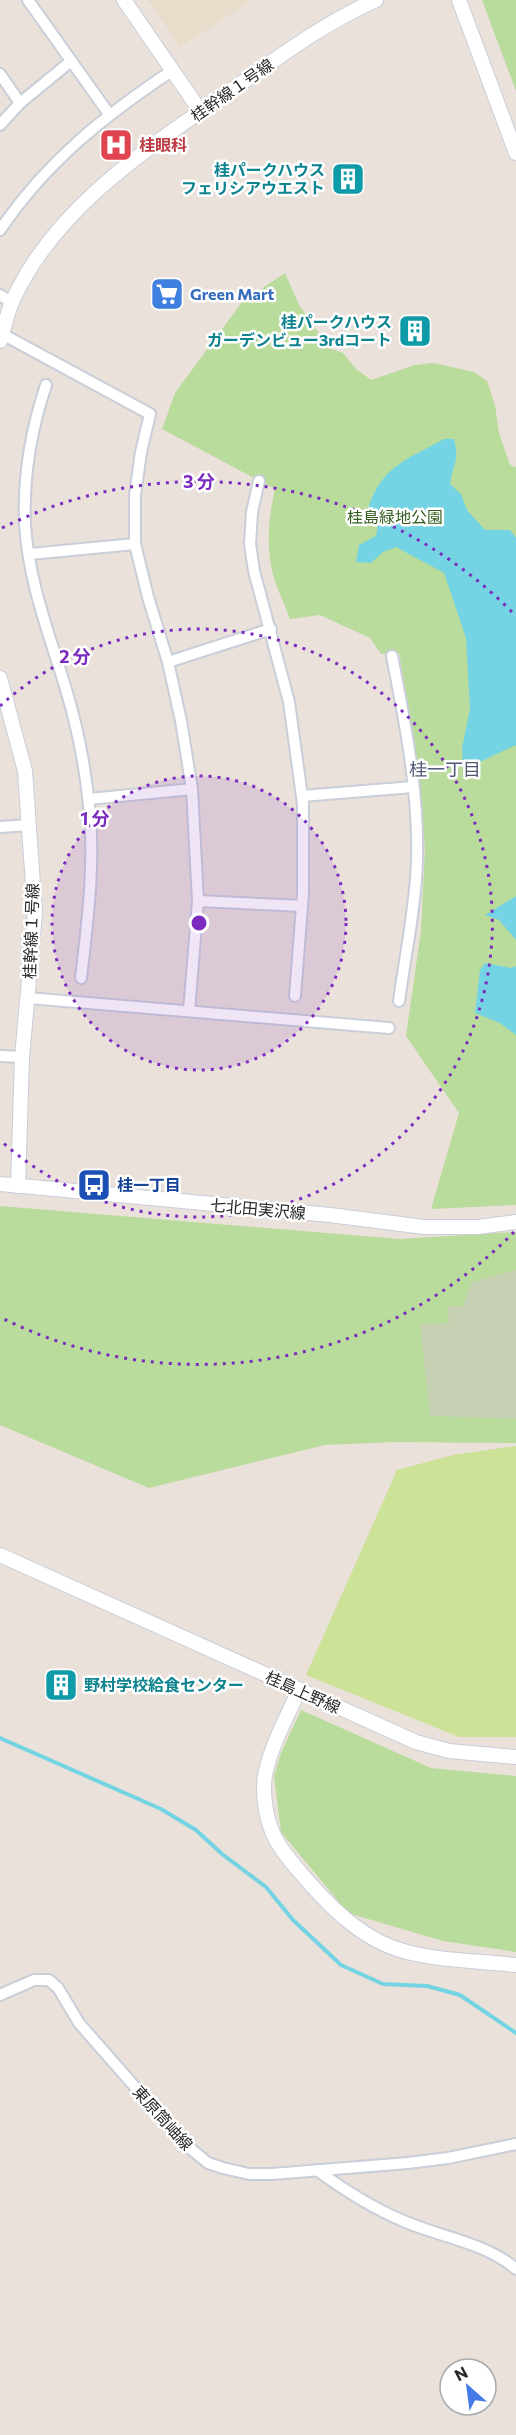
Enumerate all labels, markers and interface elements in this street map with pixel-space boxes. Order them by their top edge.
street label: 桂幹線１号線 [187,54,276,125]
hospital icon: 桂眼科 [98,127,134,163]
place label: 桂眼科 [139,135,187,154]
place label: 桂パークハウス フェリシアウエスト [181,160,325,197]
building icon: 桂パークハウス フェリシアウエスト [330,161,366,197]
supermarket icon: Green Mart [149,276,185,312]
place label: Green Mart [190,284,274,303]
place label: 桂パークハウス ガーデンビュー3rdコート [207,312,392,349]
building icon: 桂パークハウス ガーデンビュー3rdコート [397,313,433,349]
text: 3 分 [183,470,215,492]
park label: 桂島緑地公園 [347,507,443,526]
text: 2 分 [59,645,91,667]
district label: 桂一丁目 [409,758,481,780]
text: 1 分 [80,807,110,829]
street label: 桂幹線１号線 [19,883,42,979]
centre of rings [189,913,209,933]
bus stop icon: 桂一丁目 [76,1167,112,1203]
place label: 桂一丁目 [117,1175,181,1194]
street label: 七北田実沢線 [209,1195,307,1222]
building icon: 野村学校給食センター [43,1667,79,1703]
street label: 桂島上野線 [263,1667,344,1716]
place label: 野村学校給食センター [84,1675,244,1694]
street label: 東原筒岫線 [130,2082,197,2154]
north arrow [438,2357,498,2417]
text: N [451,2362,470,2385]

